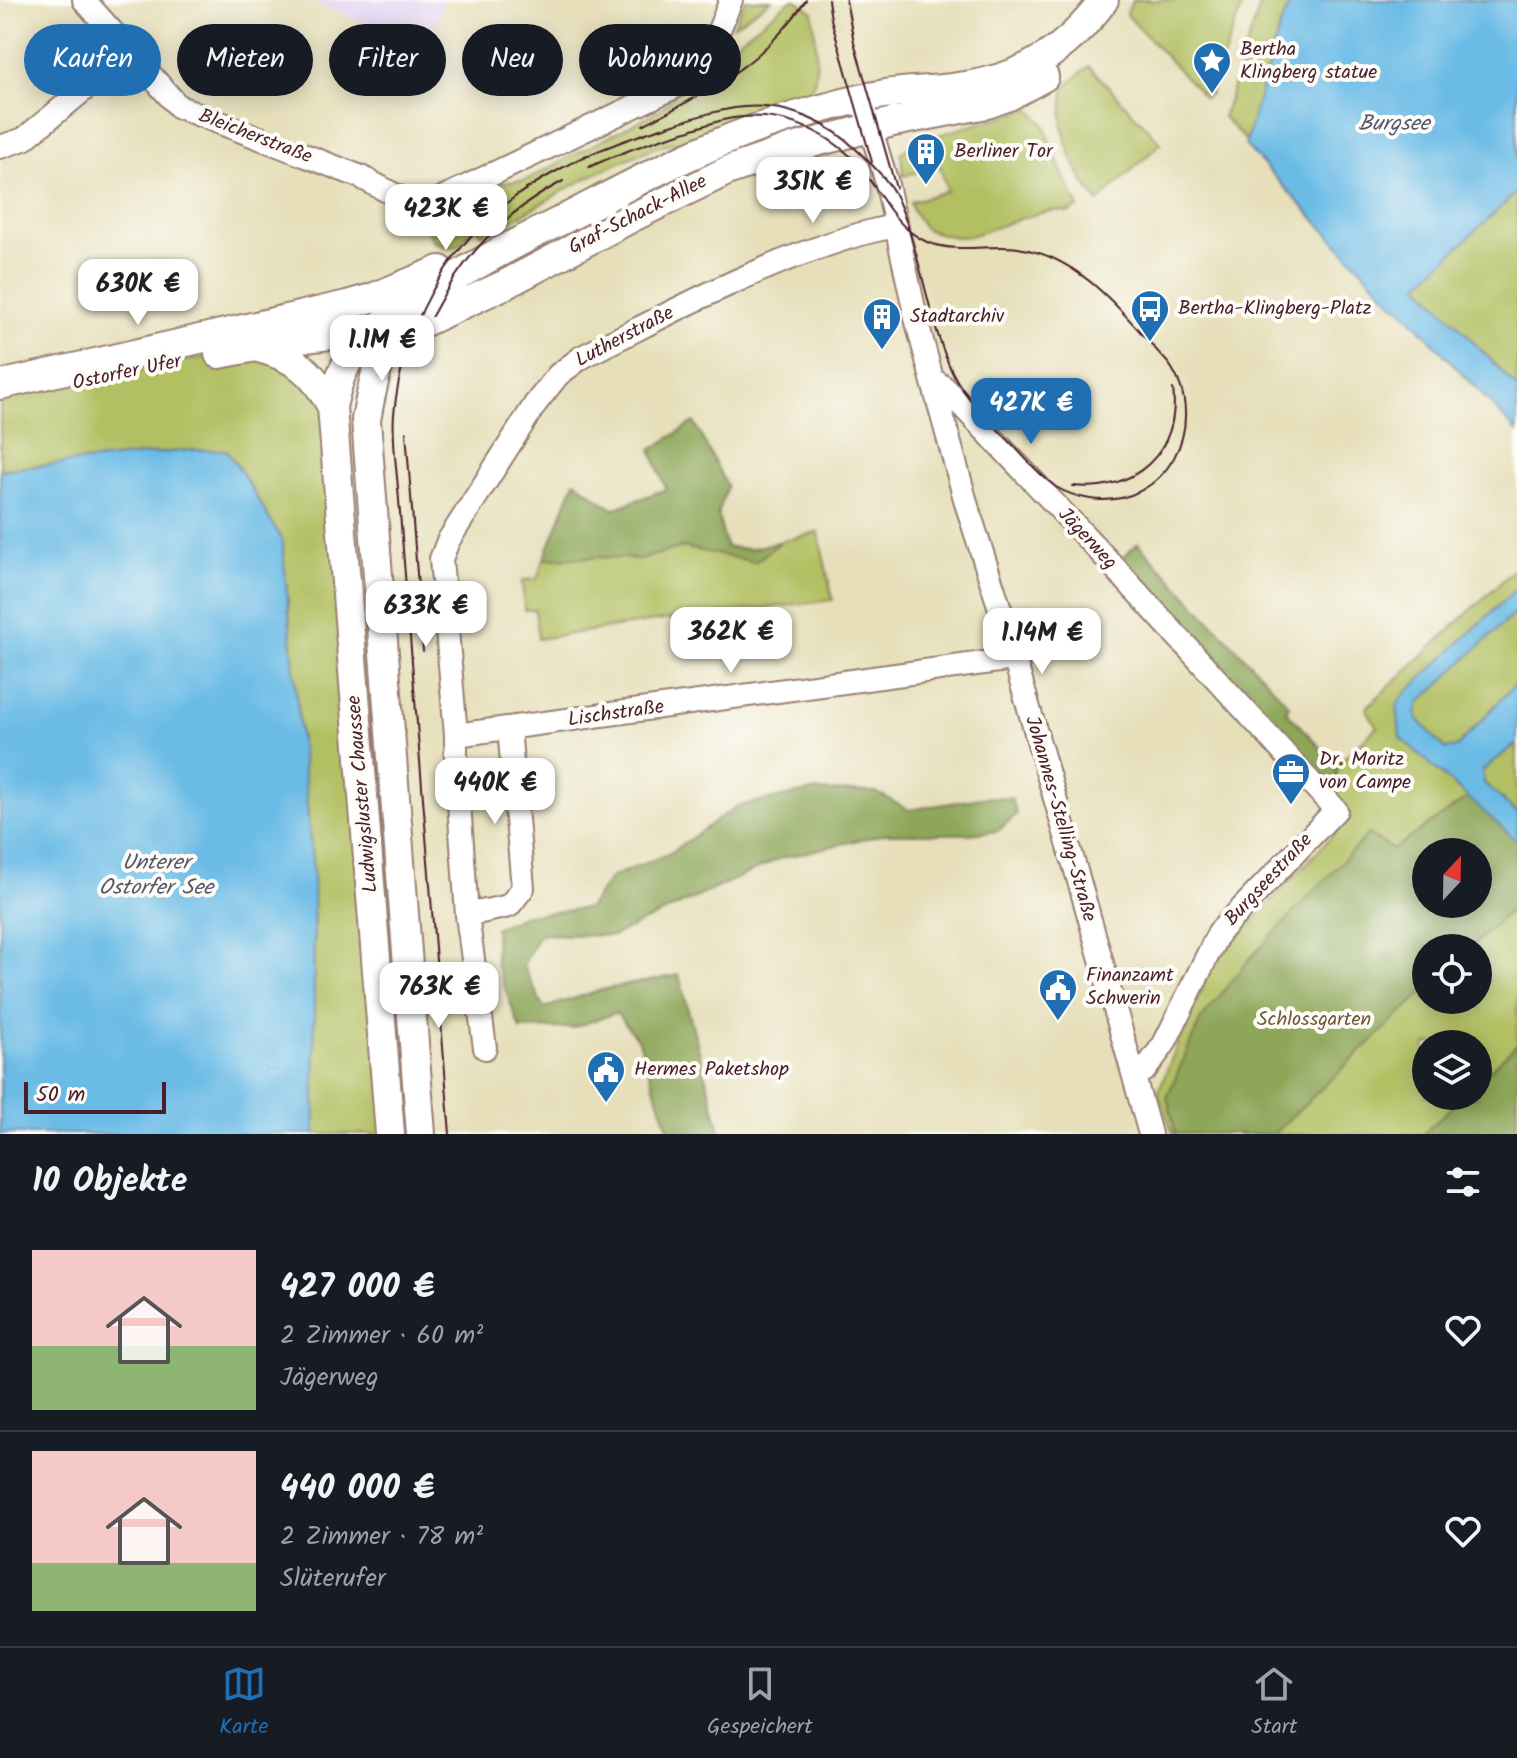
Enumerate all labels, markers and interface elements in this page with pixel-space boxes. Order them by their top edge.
chip: Kaufen [24,24,161,96]
chip: Mieten [177,24,313,96]
chip: Filter [329,24,446,96]
chip: Neu [462,24,563,96]
chip: Wohnung [579,24,741,96]
place label: Bertha Klingberg statue [1240,34,1377,89]
place icon: Bertha Klingberg statue [1191,40,1233,95]
street label: Bleicherstraße [193,101,317,173]
water label: Burgsee [1358,107,1432,142]
building icon: Berliner Tor [905,131,947,186]
place label: Berliner Tor [954,136,1054,168]
pin: 351K € [748,157,878,225]
text: 351K € [774,162,852,204]
street label: Graf-Schack-Allee [563,166,713,264]
pin: 423K € [381,184,511,252]
text: 423K € [403,189,489,231]
pin: 630K € [73,259,203,327]
text: 630K € [96,264,180,306]
bus stop icon: Bertha-Klingberg-Platz [1129,288,1171,343]
place label: Bertha-Klingberg-Platz [1178,293,1372,325]
building icon: Stadtarchiv [861,296,903,351]
street label: Lutherstraße [570,298,680,376]
place label: Stadtarchiv [910,301,1005,333]
pin: 1.1M € [317,315,447,383]
text: 1.1M € [348,320,416,362]
street label: Ostorfer Ufer [70,346,186,400]
pin: 427K € [966,378,1096,446]
text: 427K € [989,383,1073,425]
street label: Jägerweg [1049,500,1125,578]
pin: 633K € [361,581,491,649]
text: 633K € [384,586,468,628]
pin: 362K € [666,607,796,675]
pin: 1.14M € [968,608,1116,676]
text: 362K € [688,612,774,654]
text: 1.14M € [1001,613,1083,655]
street label: Lischstraße [566,691,666,737]
street label: Ludwigsluster Chaussee [338,694,388,894]
street label: Johannes-Stelling-Straße [1015,712,1105,926]
place label: Dr. Moritz von Campe [1319,744,1411,799]
office icon: Dr. Moritz von Campe [1270,751,1312,806]
pin: 440K € [430,758,560,826]
text: 440K € [453,763,537,805]
street label: Burgseestraße [1217,826,1321,934]
north arrow [1412,838,1492,918]
map controls [1412,838,1492,1110]
water label: Unterer Ostorfer See [99,846,215,906]
button: locate [1412,934,1492,1014]
place label: Finanzamt Schwerin [1086,960,1174,1015]
pin: 763K € [374,962,504,1030]
text: 763K € [398,967,480,1009]
public building icon: Finanzamt Schwerin [1037,967,1079,1022]
park label: Schlossgarten [1257,1004,1371,1036]
button: layers [1412,1030,1492,1110]
public building icon: Hermes Paketshop [585,1049,627,1104]
place label: Hermes Paketshop [634,1054,789,1086]
scale bar [24,1078,166,1114]
text: 50 m [36,1078,85,1113]
text: 10 Objekte [32,1155,187,1209]
icon: filters [1441,1160,1485,1204]
text: 427 000 € [280,1261,434,1315]
icon: home [96,1282,192,1378]
icon: heart [1441,1308,1485,1352]
text: 2 Zimmer · 60 m² [280,1315,483,1357]
text: Jägerweg [280,1357,379,1399]
text: 440 000 € [280,1462,435,1516]
icon: home [96,1483,192,1579]
icon: heart [1441,1509,1485,1553]
text: 2 Zimmer · 78 m² [280,1516,483,1558]
text: Slüterufer [280,1558,386,1600]
tab: Karte [219,1662,268,1745]
tab: Gespeichert [707,1662,813,1745]
tab: Start [1251,1662,1298,1745]

